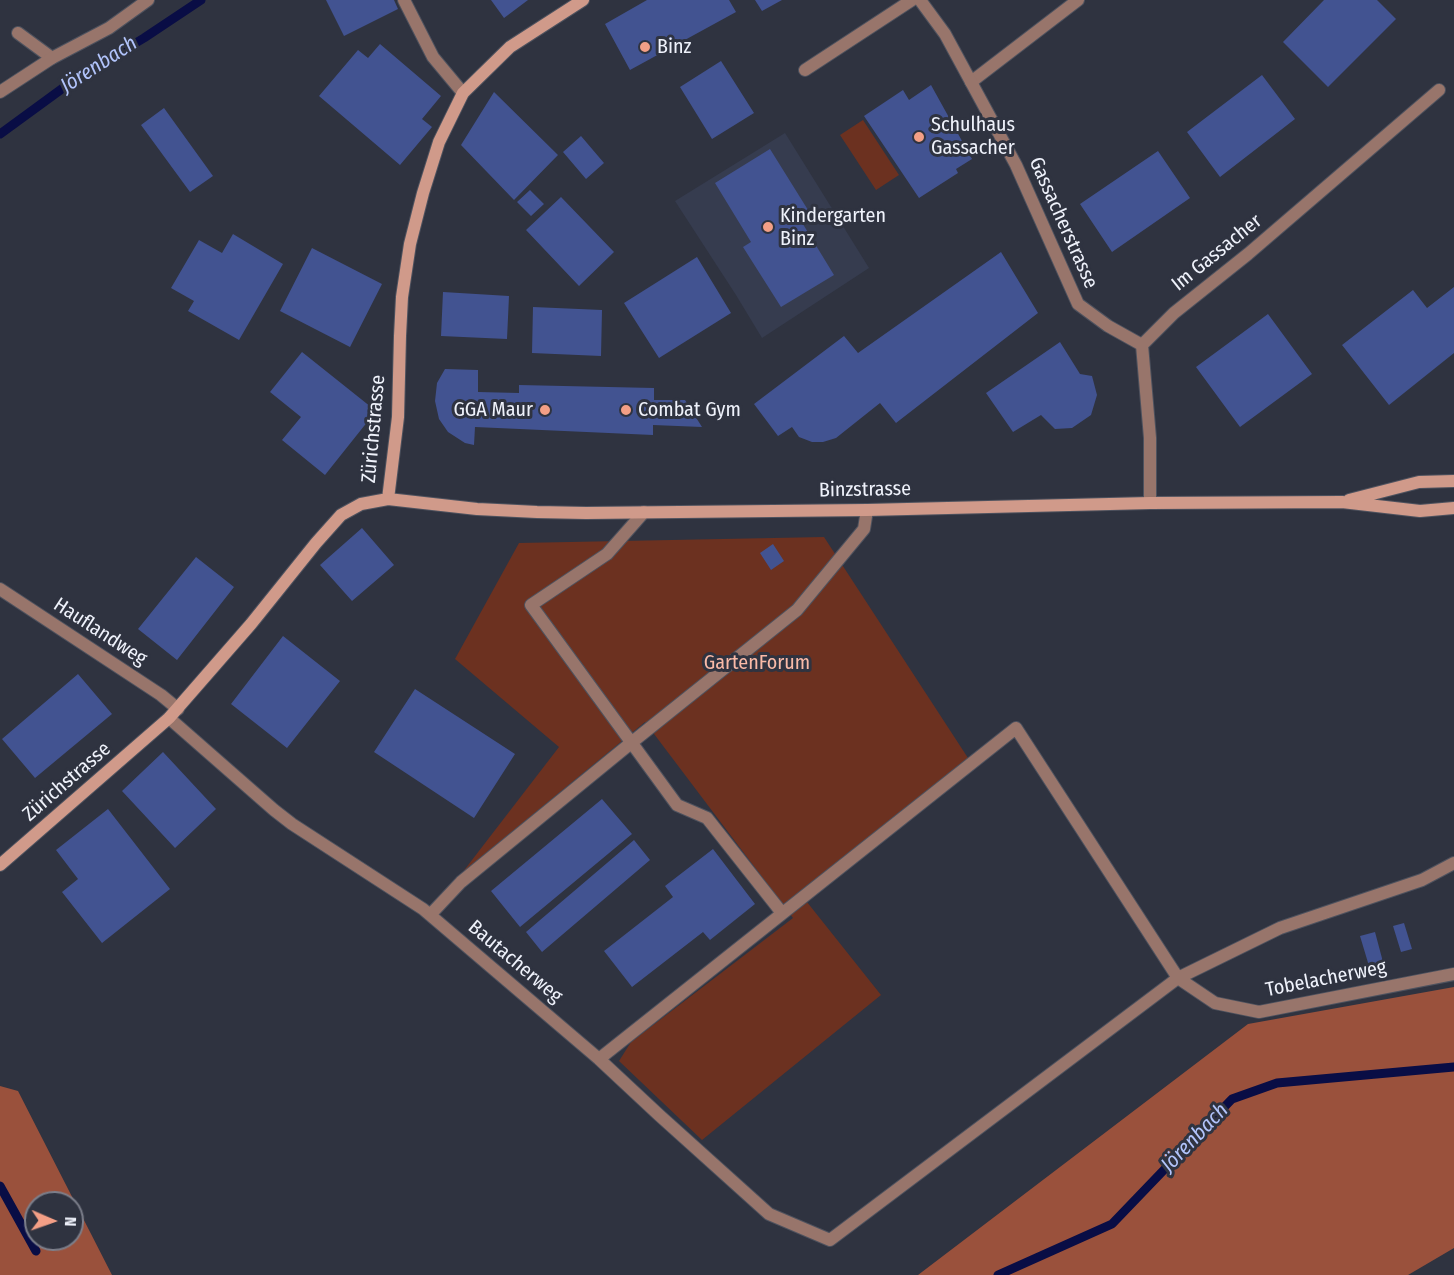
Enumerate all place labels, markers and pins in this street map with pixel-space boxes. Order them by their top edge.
place label: Binz [657,35,691,59]
marker: Binz [638,40,652,54]
place label: Schulhaus Gassacher [931,113,1015,160]
marker: Schulhaus Gassacher [912,130,926,144]
place label: Kindergarten Binz [780,204,886,251]
marker: Kindergarten Binz [761,220,775,234]
place label: GGA Maur [453,398,533,422]
place label: Combat Gym [638,398,741,422]
marker: GGA Maur [538,403,552,417]
marker: Combat Gym [619,403,633,417]

